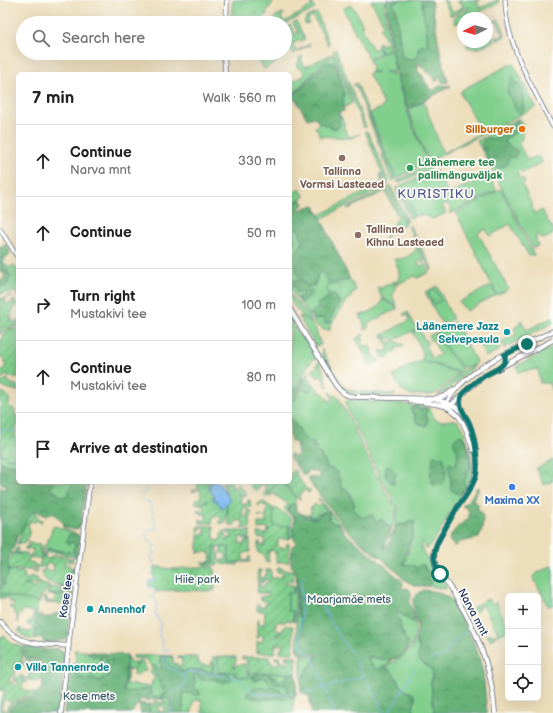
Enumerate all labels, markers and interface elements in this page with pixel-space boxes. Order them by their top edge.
north arrow [457,12,493,48]
search box [16,16,292,60]
icon: search [30,27,52,49]
text: Search here [62,29,145,48]
text: 7 min [32,88,74,108]
text: Walk · 560 m [202,90,276,106]
place label: Sillburger [465,123,515,136]
marker: Sillburger [517,124,527,134]
text: Continue [70,143,132,162]
icon: ahead [32,150,54,172]
text: 330 m [238,153,276,169]
marker: Tallinna Vormsi Lasteaed [337,153,347,163]
place label: Läänemere tee pallimänguväljak [418,156,502,182]
text: Narva mnt [70,162,131,178]
marker: Läänemere tee pallimänguväljak [405,163,415,173]
place label: Tallinna Vormsi Lasteaed [300,165,384,191]
district label: KURISTIKU [397,186,475,202]
icon: ahead [32,222,54,244]
text: Continue [70,223,132,242]
place label: Tallinna Kihnu Lasteaed [366,223,444,249]
text: 50 m [247,225,276,241]
marker: Tallinna Kihnu Lasteaed [353,230,363,240]
text: Turn right [70,287,135,306]
icon: right [32,294,54,316]
text: 100 m [241,297,276,313]
text: Mustakivi tee [70,306,147,322]
place label: Läänemere Jazz Selvepesula [416,320,500,346]
marker: Läänemere Jazz Selvepesula [502,327,512,337]
route end [518,335,536,353]
text: Continue [70,359,132,378]
icon: ahead [32,366,54,388]
text: 80 m [247,369,276,385]
text: Mustakivi tee [70,378,147,394]
icon: arrive [32,438,54,460]
text: Arrive at destination [70,439,208,458]
marker: Maxima XX [507,482,517,492]
place label: Maxima XX [484,494,540,507]
route start [431,565,449,583]
street label: Kose tee [56,573,76,619]
park label: Hiie park [175,573,220,586]
street label: Narva mnt [455,586,491,638]
park label: Maarjamäe mets [307,593,392,606]
map controls [505,593,541,701]
button: + [505,593,541,629]
place label: Annenhof [97,603,146,616]
marker: Annenhof [85,604,95,614]
button: − [505,629,541,665]
place label: Villa Tannenrode [26,661,109,674]
marker: Villa Tannenrode [13,662,23,672]
button: locate [505,665,541,701]
park label: Kose mets [63,690,116,703]

